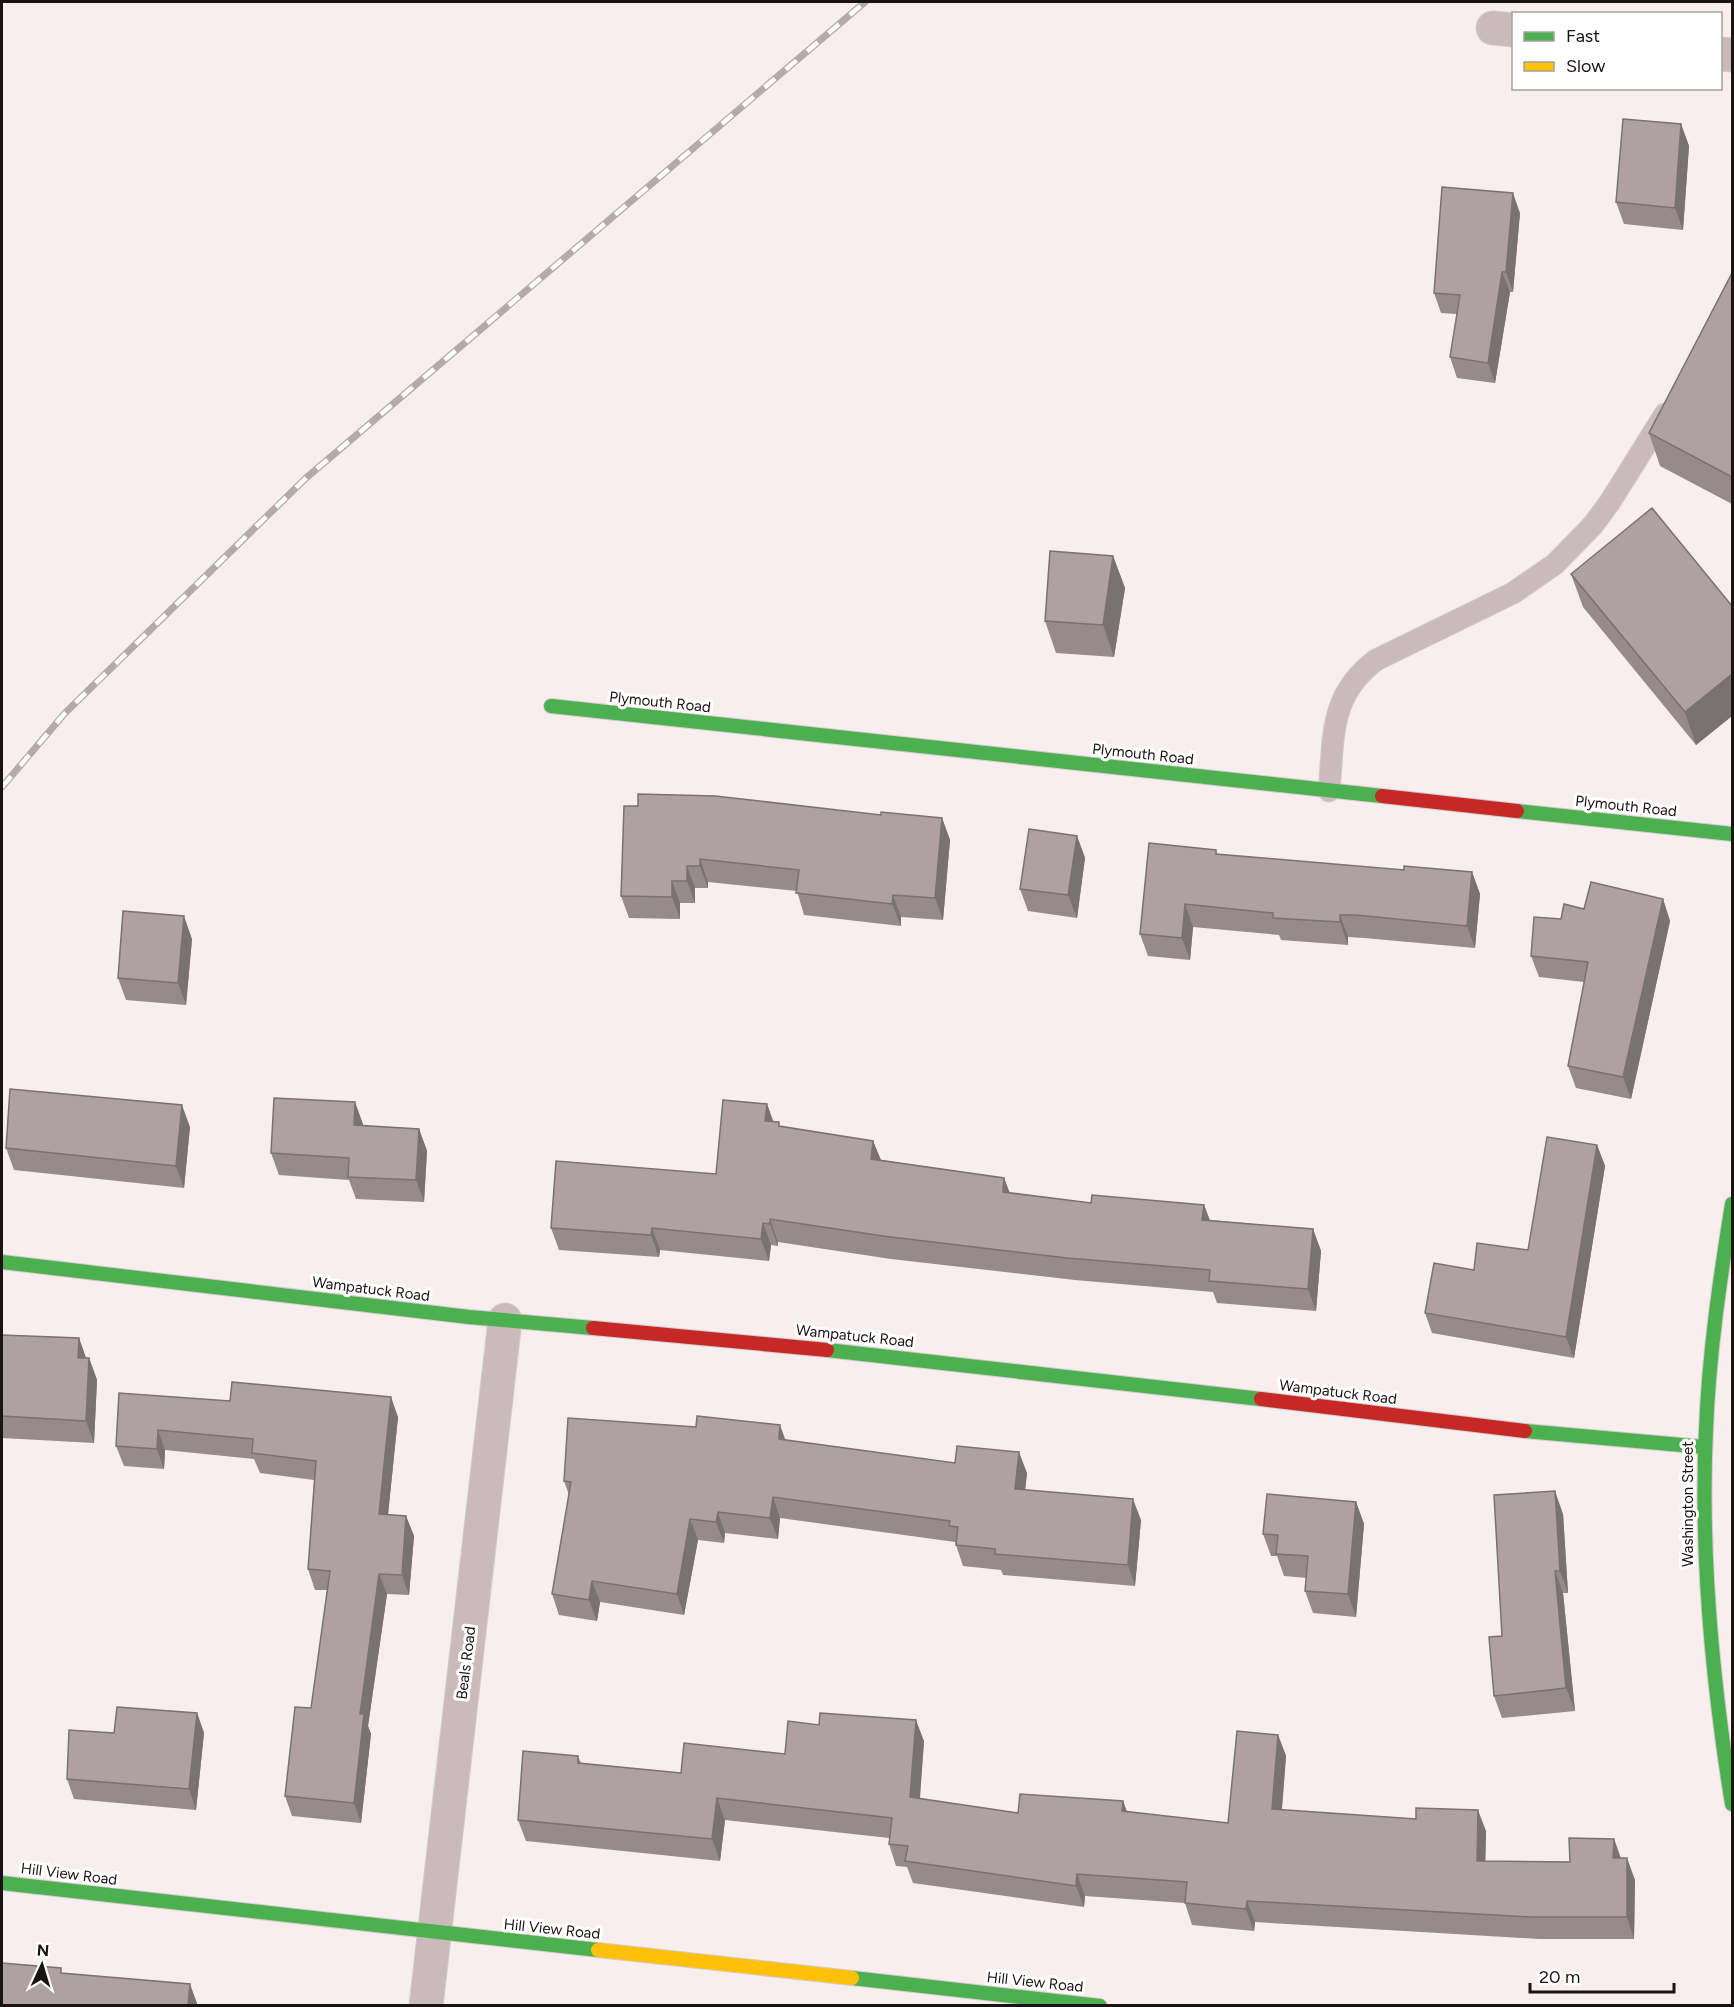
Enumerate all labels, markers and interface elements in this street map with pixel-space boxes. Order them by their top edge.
legend [1512,12,1722,90]
text: Fast [1566,25,1600,47]
text: Slow [1566,55,1605,77]
street label: Plymouth Road [608,688,712,716]
street label: Plymouth Road [1091,740,1195,768]
street label: Plymouth Road [1574,792,1678,820]
street label: Wampatuck Road [311,1273,431,1305]
street label: Wampatuck Road [795,1321,915,1351]
street label: Wampatuck Road [1278,1376,1398,1408]
street label: Washington Street [1679,1441,1697,1567]
street label: Beals Road [453,1625,479,1701]
street label: Hill View Road [20,1859,118,1889]
street label: Hill View Road [503,1915,601,1943]
north arrow [12,1935,72,1995]
text: N [36,1941,50,1960]
scale bar [1530,1956,1674,1994]
text: 20 m [1539,1966,1580,1988]
street label: Hill View Road [986,1968,1084,1996]

